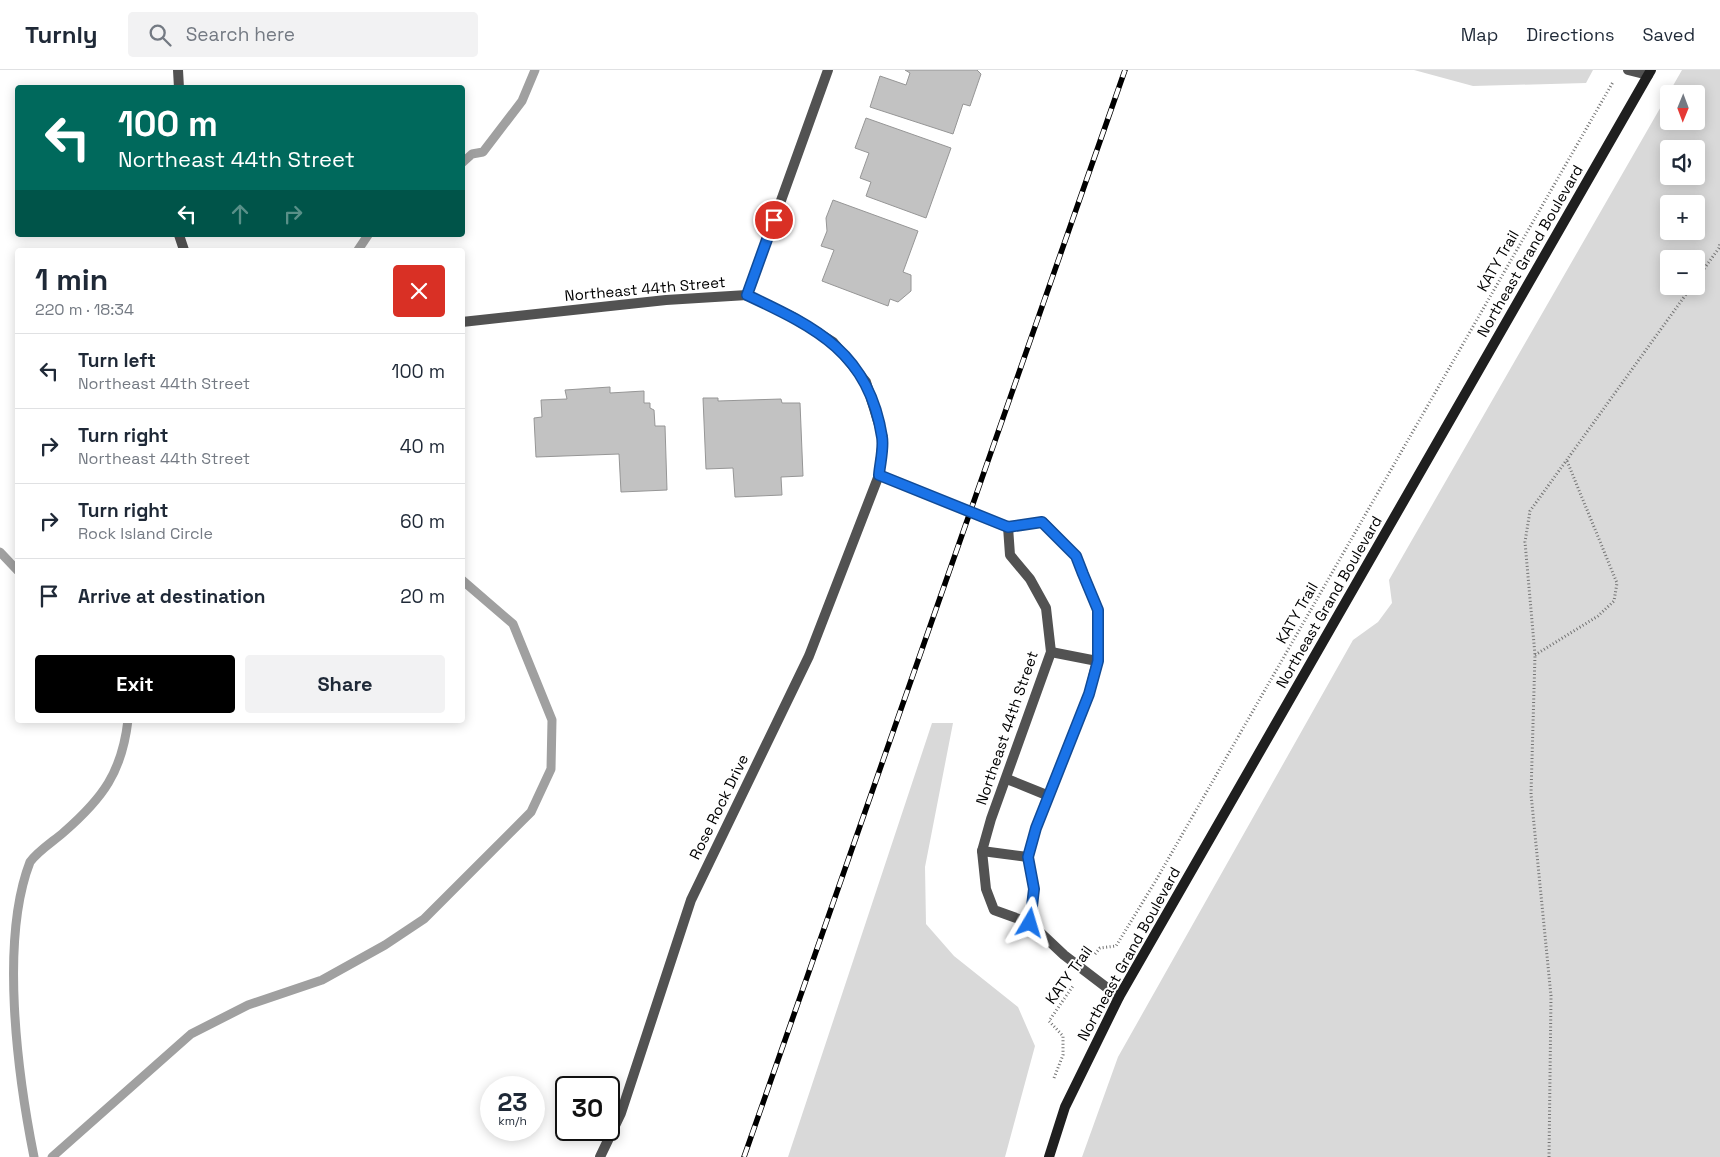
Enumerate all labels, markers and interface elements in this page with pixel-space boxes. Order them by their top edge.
search box [128,12,478,57]
text: Turnly [25,19,98,50]
icon: search [146,21,174,49]
text: Search here [186,22,295,47]
text: Map [1461,23,1498,46]
text: Directions [1526,23,1615,46]
text: Saved [1643,23,1695,46]
north arrow [1660,85,1705,130]
map controls [1660,85,1705,295]
text: 100 m [118,102,218,146]
icon: left [35,105,100,170]
button: sound [1660,140,1705,185]
text: Northeast 44th Street [118,145,355,173]
street label: Northeast Grand Boulevard [1472,161,1587,340]
button: + [1660,195,1705,240]
pin [753,199,795,241]
icon: left [173,200,201,228]
icon: ahead [226,200,254,228]
icon: right [279,200,307,228]
icon: arrive [760,206,788,234]
street label: KATY Trail [1472,227,1523,295]
button: − [1660,250,1705,295]
text: 1 min [35,260,108,299]
button: close [393,265,445,317]
street label: Northeast 44th Street [564,272,726,305]
text: 220 m · 18:34 [35,299,134,320]
text: Turn left [78,348,156,373]
icon: left [35,357,63,385]
text: 100 m [391,359,445,384]
text: Northeast 44th Street [78,373,250,394]
text: Turn right [78,423,168,448]
icon: right [35,432,63,460]
text: 40 m [400,434,445,459]
text: Northeast 44th Street [78,448,250,469]
text: Turn right [78,498,168,523]
icon: right [35,507,63,535]
text: 60 m [400,509,445,534]
street label: Northeast Grand Boulevard [1271,512,1386,691]
text: Rock Island Circle [78,523,213,544]
street label: KATY Trail [1271,579,1322,647]
icon: arrive [35,582,63,610]
text: Arrive at destination [78,584,266,609]
text: 20 m [400,584,445,609]
street label: Northeast 44th Street [971,648,1042,807]
button: Exit [35,655,235,713]
button: Share [245,655,445,713]
street label: Rose Rock Drive [685,751,752,863]
street label: Northeast Grand Boulevard [1073,864,1184,1044]
position arrow [1003,896,1055,948]
street label: KATY Trail [1041,942,1096,1008]
speed limit sign: 30 [555,1076,620,1141]
text: 23 [497,1086,528,1118]
text: km/h [498,1113,527,1129]

